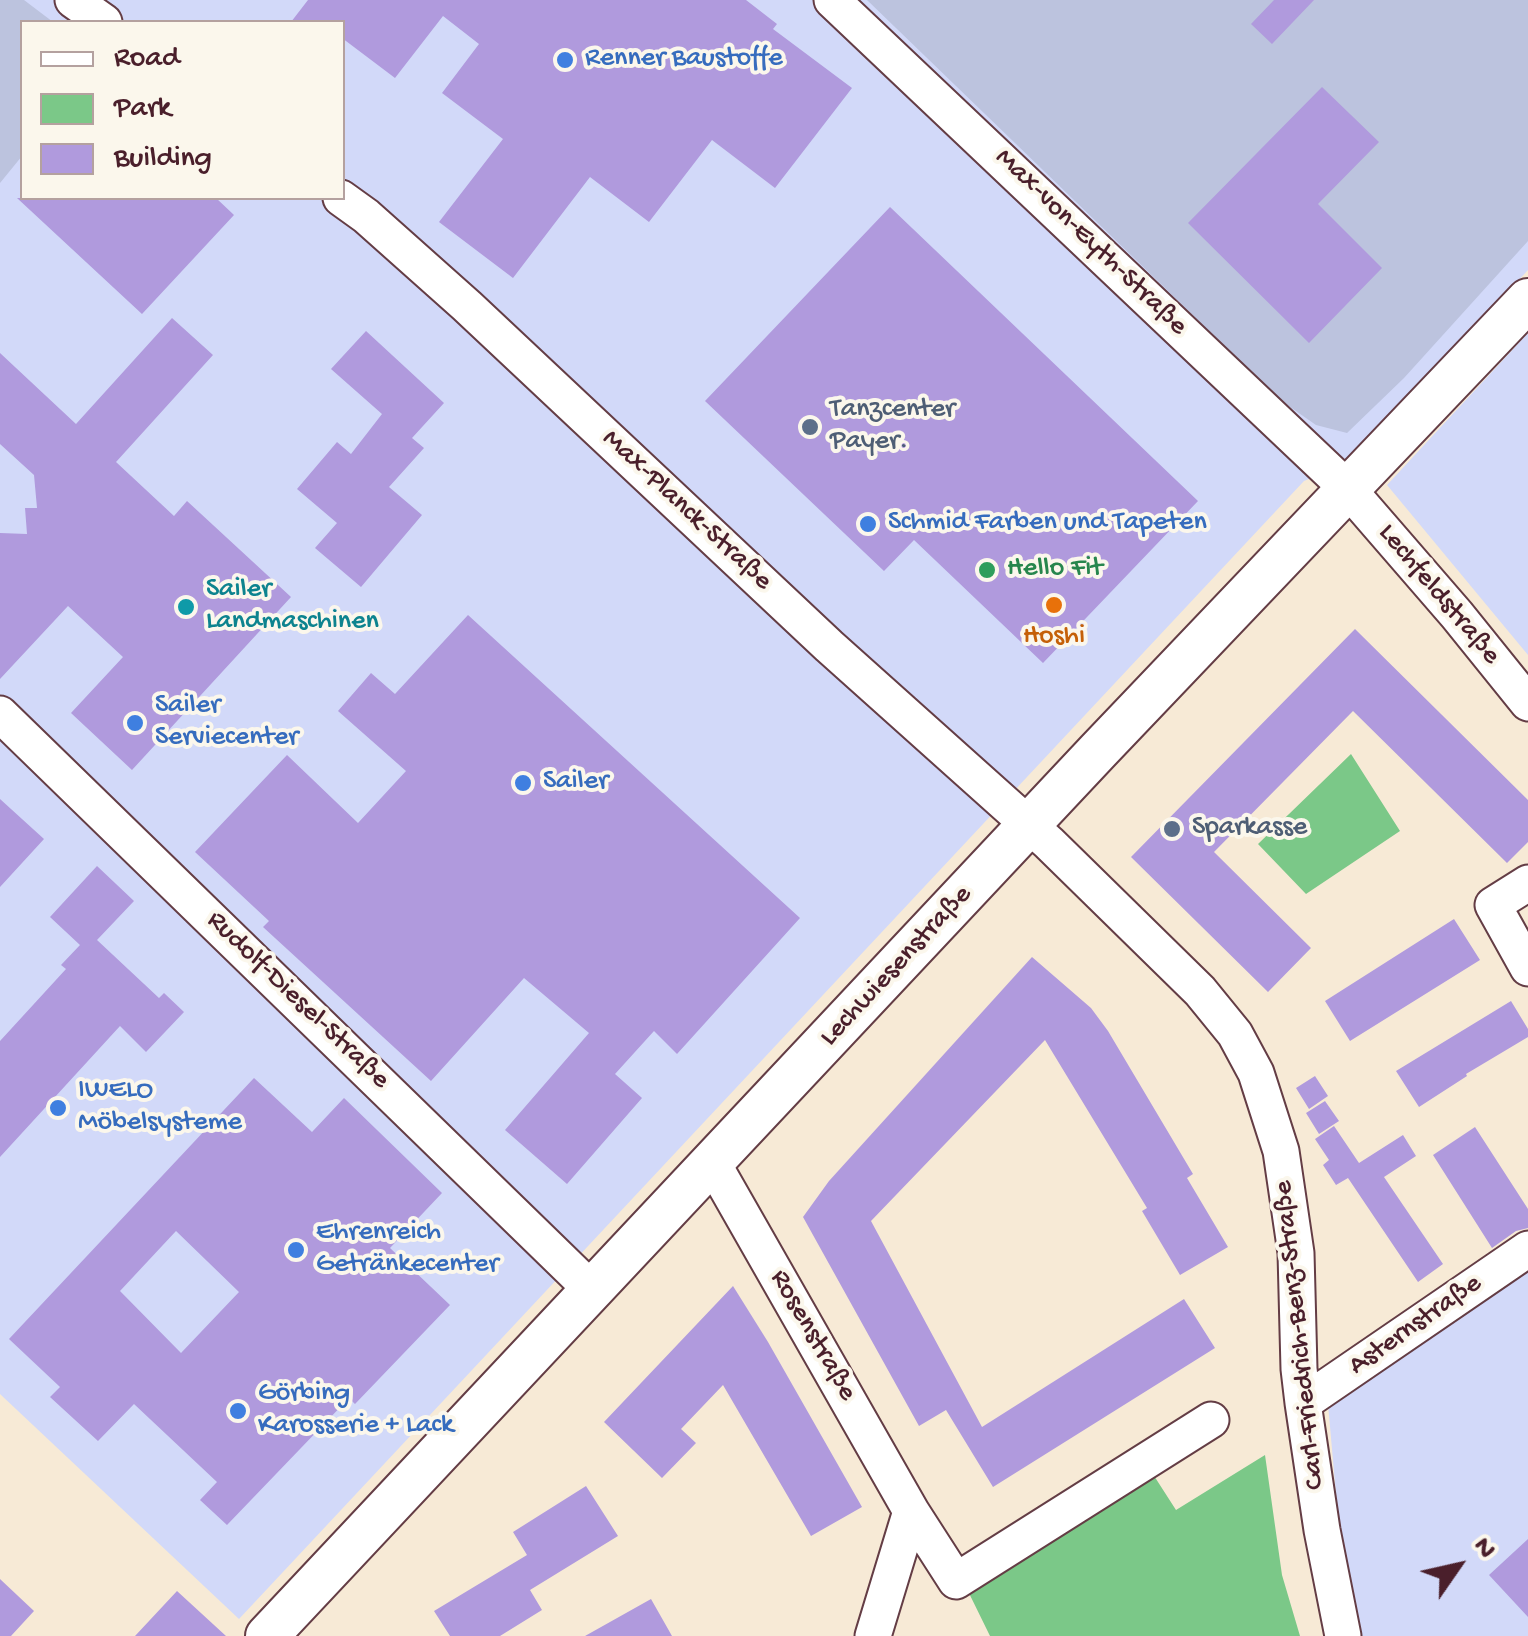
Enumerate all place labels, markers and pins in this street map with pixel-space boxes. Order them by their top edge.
place label: Renner Baustoffe [585,43,783,77]
marker: Renner Baustoffe [554,49,576,71]
place label: Tanzcenter Payer. [830,394,955,460]
marker: Tanzcenter Payer. [799,416,821,438]
place label: Schmid Farben und Tapeten [888,507,1207,541]
marker: Schmid Farben und Tapeten [857,513,879,535]
place label: Hello Fit [1007,553,1103,587]
marker: Hello Fit [976,559,998,581]
place label: Sailer Landmaschinen [206,574,379,640]
marker: Hoshi [1043,594,1065,616]
marker: Sailer Landmaschinen [175,596,197,618]
place label: Hoshi [1023,621,1085,655]
place label: Sailer Serviecenter [155,690,298,756]
marker: Sailer Serviecenter [124,712,146,734]
place label: Sailer [543,766,608,800]
marker: Sailer [512,772,534,794]
place label: Sparkasse [1192,812,1307,846]
marker: Sparkasse [1161,818,1183,840]
place label: IWELO Möbelsysteme [78,1075,242,1141]
marker: IWELO Möbelsysteme [47,1097,69,1119]
place label: Ehrenreich Getränkecenter [316,1217,498,1283]
marker: Ehrenreich Getränkecenter [285,1239,307,1261]
place label: Görbing Karosserie + Lack [258,1378,454,1444]
marker: Görbing Karosserie + Lack [227,1400,249,1422]

